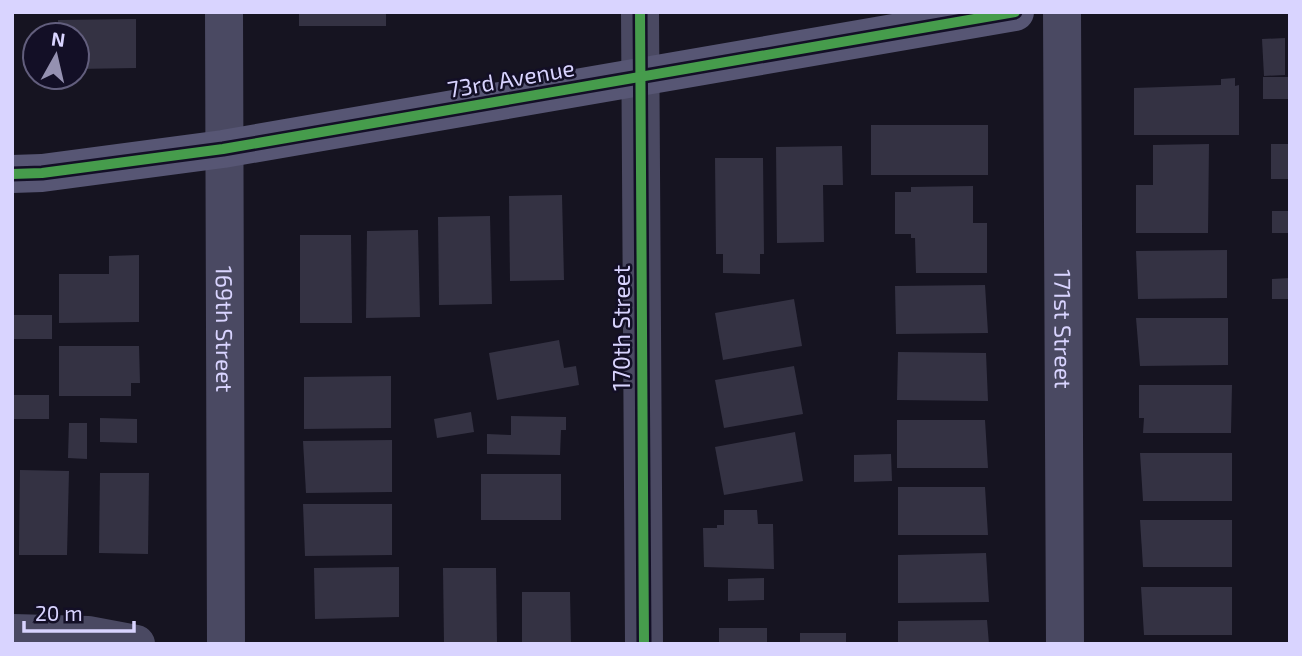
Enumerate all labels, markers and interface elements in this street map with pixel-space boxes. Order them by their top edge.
north arrow [21,21,91,91]
text: N [50,26,67,51]
street label: 73rd Avenue [445,53,577,103]
street label: 170th Street [607,265,635,391]
street label: 169th Street [211,266,239,393]
street label: 171st Street [1049,269,1078,389]
scale bar [24,590,135,634]
text: 20 m [35,600,83,625]

